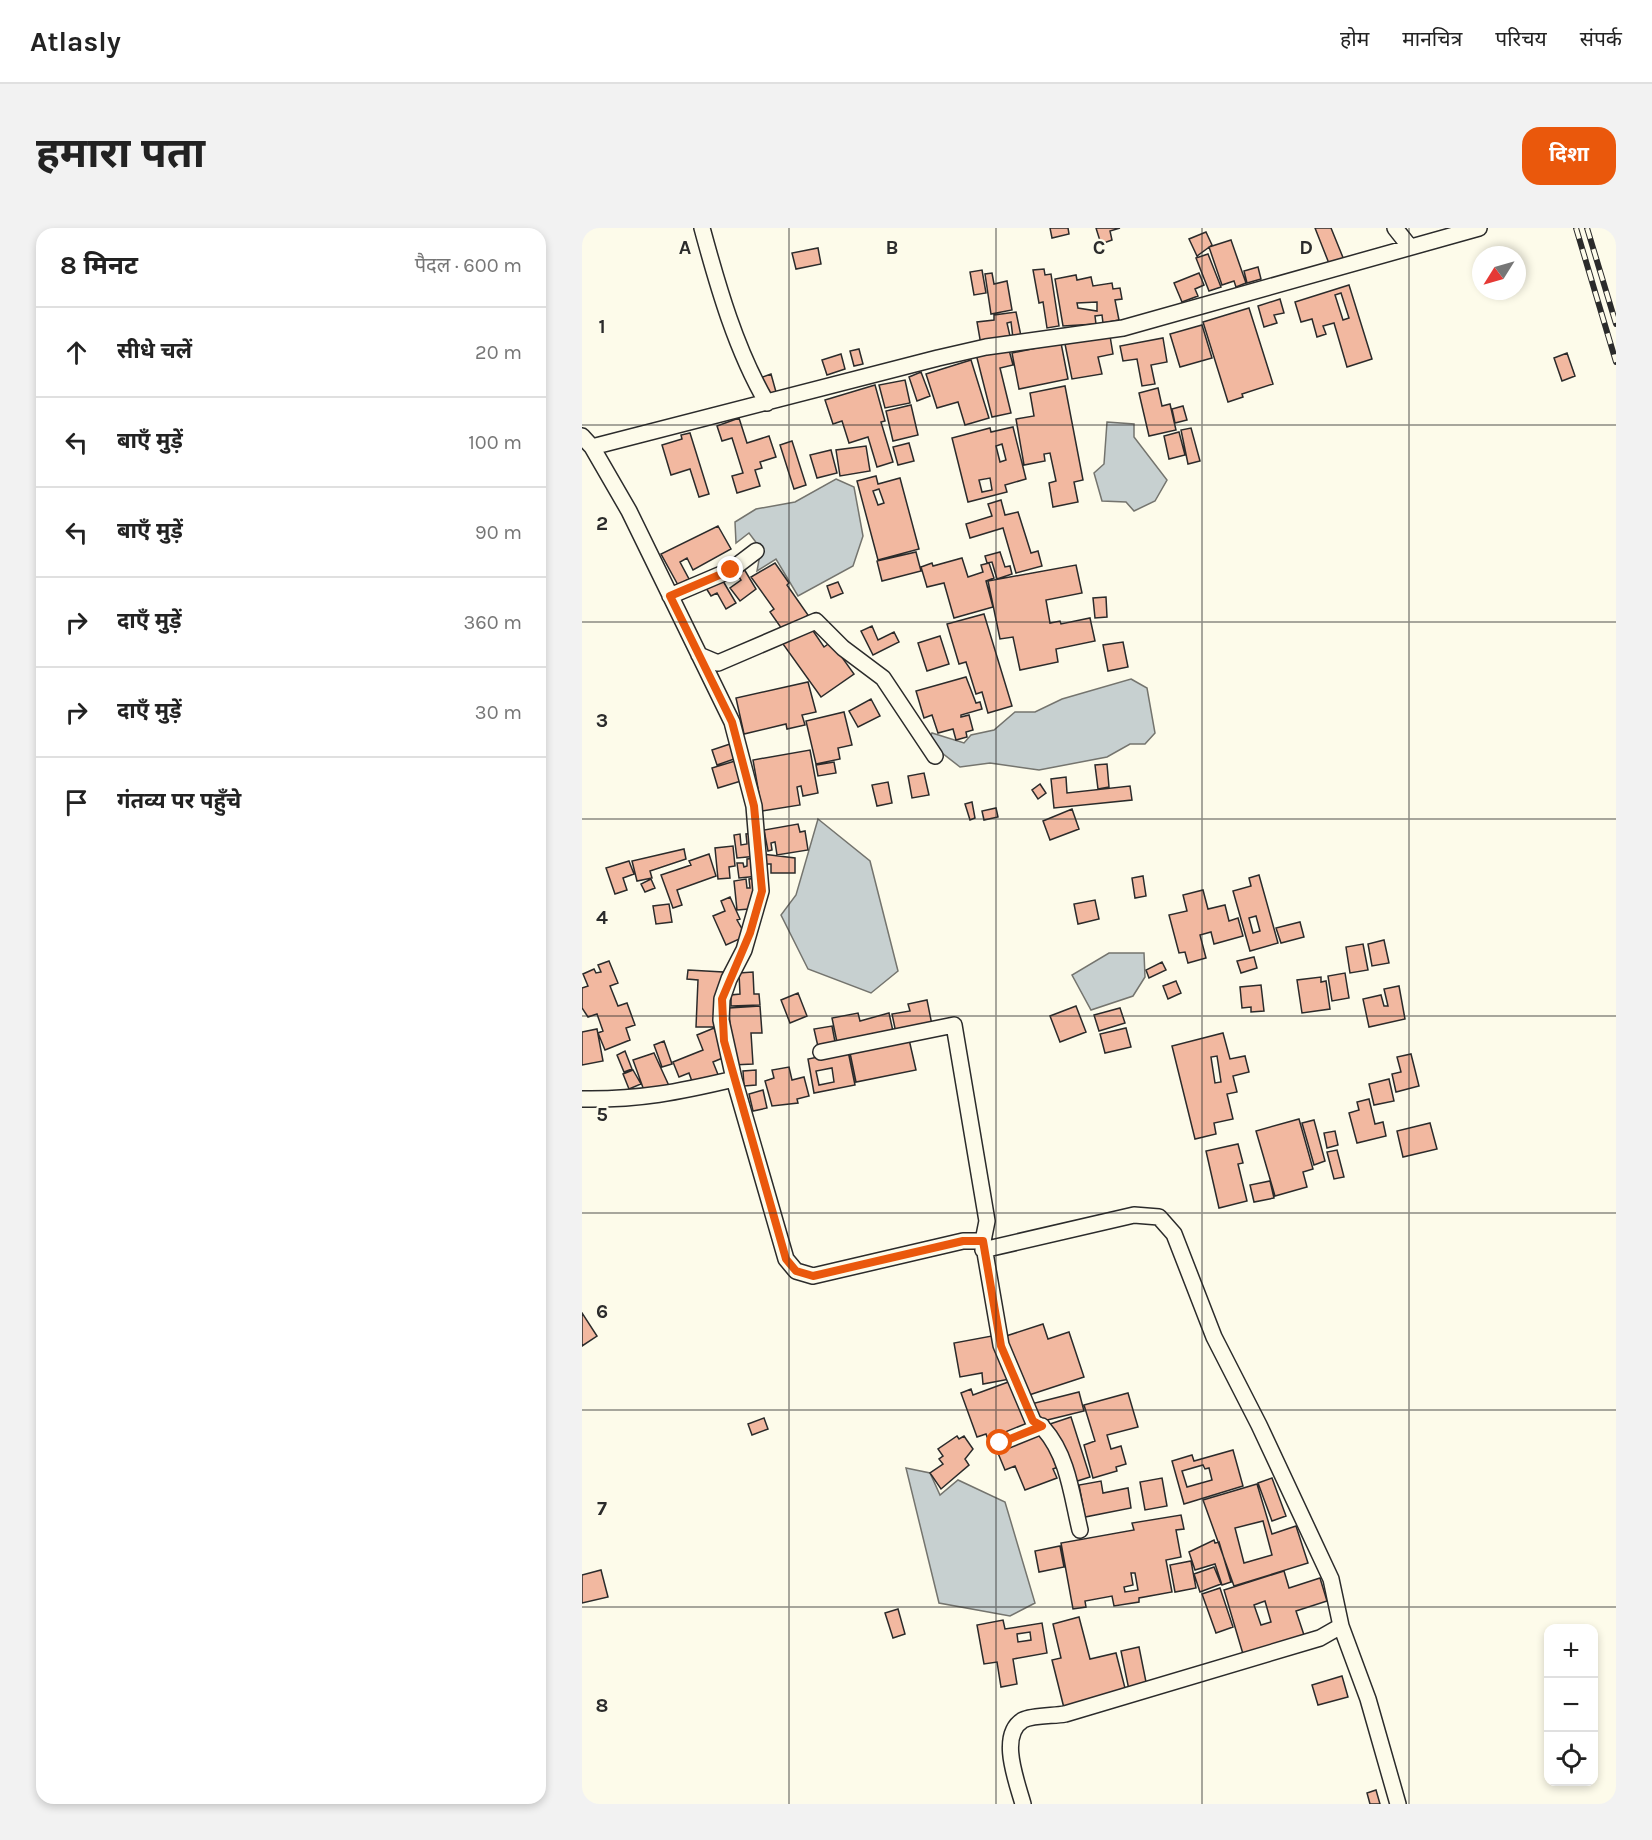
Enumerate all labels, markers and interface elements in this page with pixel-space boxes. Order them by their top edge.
text: Atlasly [30,25,121,58]
text: होम [1340,27,1369,51]
text: मानचित्र [1402,27,1462,51]
text: परिचय [1495,27,1547,51]
text: संपर्क [1580,27,1622,51]
button: दिशा [1522,127,1616,185]
text: हमारा पता [36,128,205,178]
text: A [679,236,692,259]
text: B [886,236,898,259]
text: C [1093,236,1105,259]
text: D [1299,236,1313,259]
north arrow [1472,246,1526,300]
text: 8 मिनट [60,250,138,281]
text: पैदल · 600 m [415,254,522,277]
text: 1 [598,315,606,338]
icon: ahead [60,336,93,369]
text: सीधे चलें [117,338,192,364]
text: 20 m [475,341,522,364]
icon: left [60,426,93,459]
text: बाएँ मुड़ें [117,428,183,454]
text: 100 m [468,431,522,454]
text: 2 [596,512,608,535]
icon: left [60,516,93,549]
text: बाएँ मुड़ें [117,518,183,544]
text: 90 m [475,521,522,544]
route end [717,556,743,582]
icon: right [60,606,93,639]
text: दाएँ मुड़ें [117,608,182,634]
text: 360 m [463,611,522,634]
icon: right [60,696,93,729]
text: दाएँ मुड़ें [117,698,182,724]
text: 30 m [475,701,522,724]
text: 3 [596,709,608,732]
icon: arrive [60,786,93,819]
text: गंतव्य पर पहुँचे [117,788,241,814]
text: 4 [596,906,608,929]
text: 5 [596,1103,608,1126]
text: 6 [596,1300,608,1323]
route start [986,1429,1012,1455]
text: 7 [597,1497,607,1520]
map controls [1544,1624,1598,1786]
button: + [1544,1624,1598,1678]
button: − [1544,1678,1598,1732]
text: 8 [596,1694,608,1717]
button: locate [1544,1732,1598,1786]

